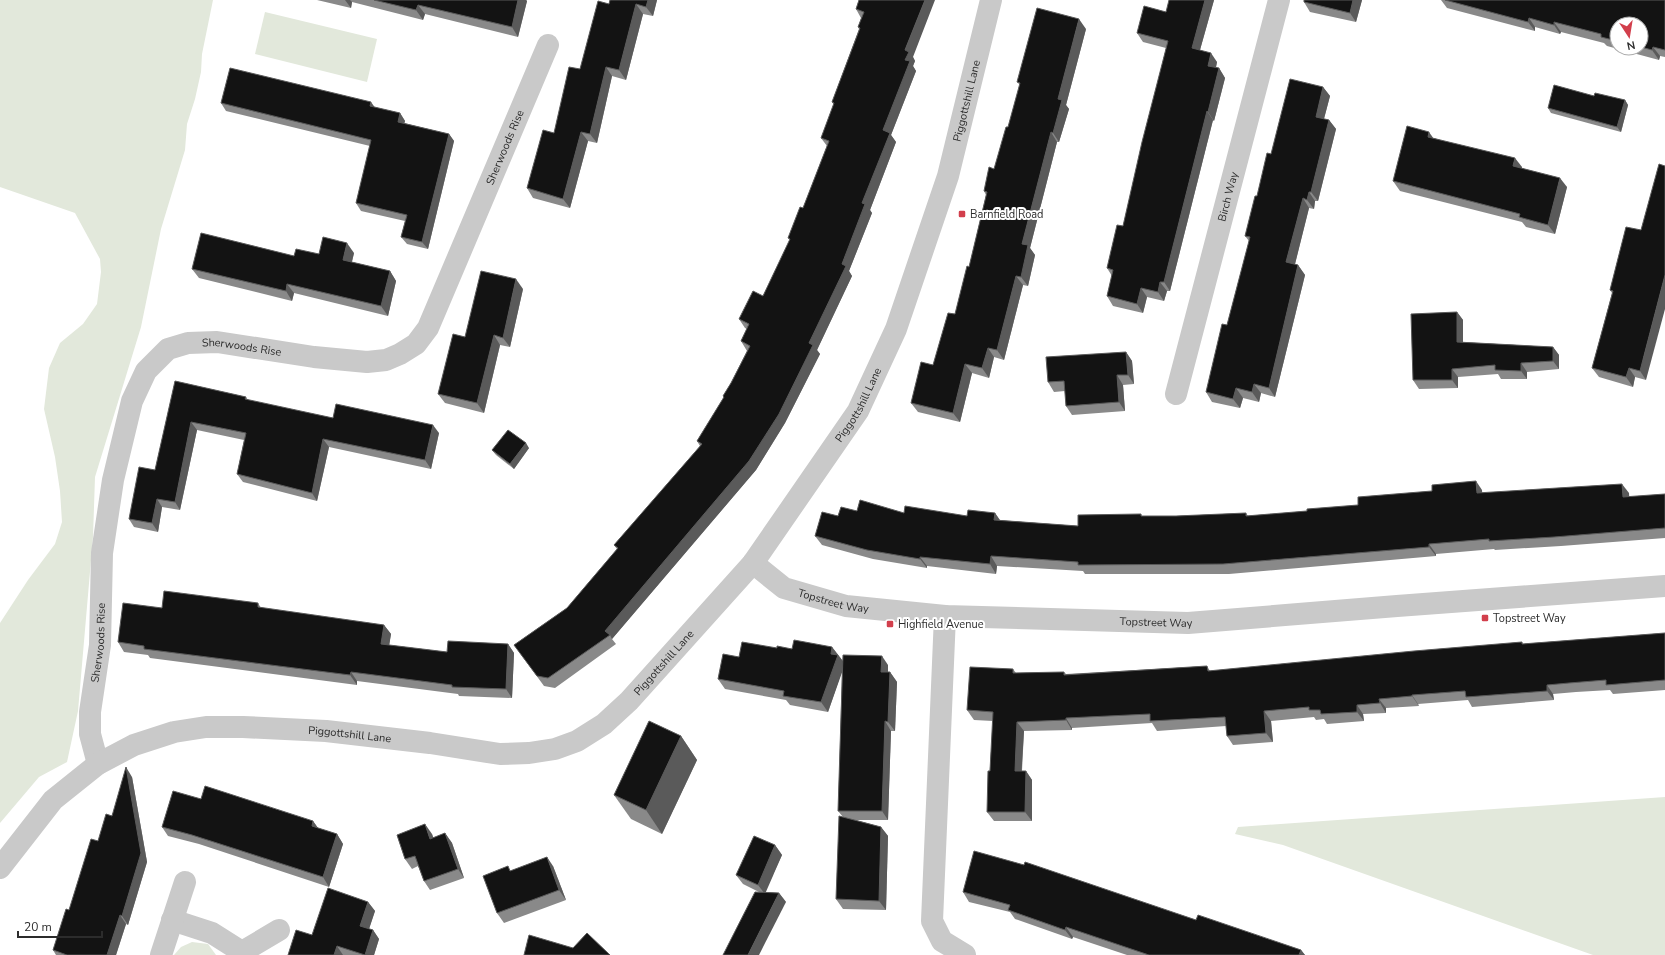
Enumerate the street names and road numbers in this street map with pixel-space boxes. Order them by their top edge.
street label: Piggottshill Lane [950,58,984,143]
street label: Sherwoods Rise [483,107,528,187]
street label: Birch Way [1214,170,1242,223]
street label: Sherwoods Rise [202,335,283,360]
street label: Piggottshill Lane [832,365,885,445]
street label: Topstreet Way [796,585,870,616]
street label: Sherwoods Rise [87,602,109,684]
street label: Topstreet Way [1119,614,1193,631]
street label: Piggottshill Lane [630,627,698,699]
street label: Piggottshill Lane [308,723,392,746]

